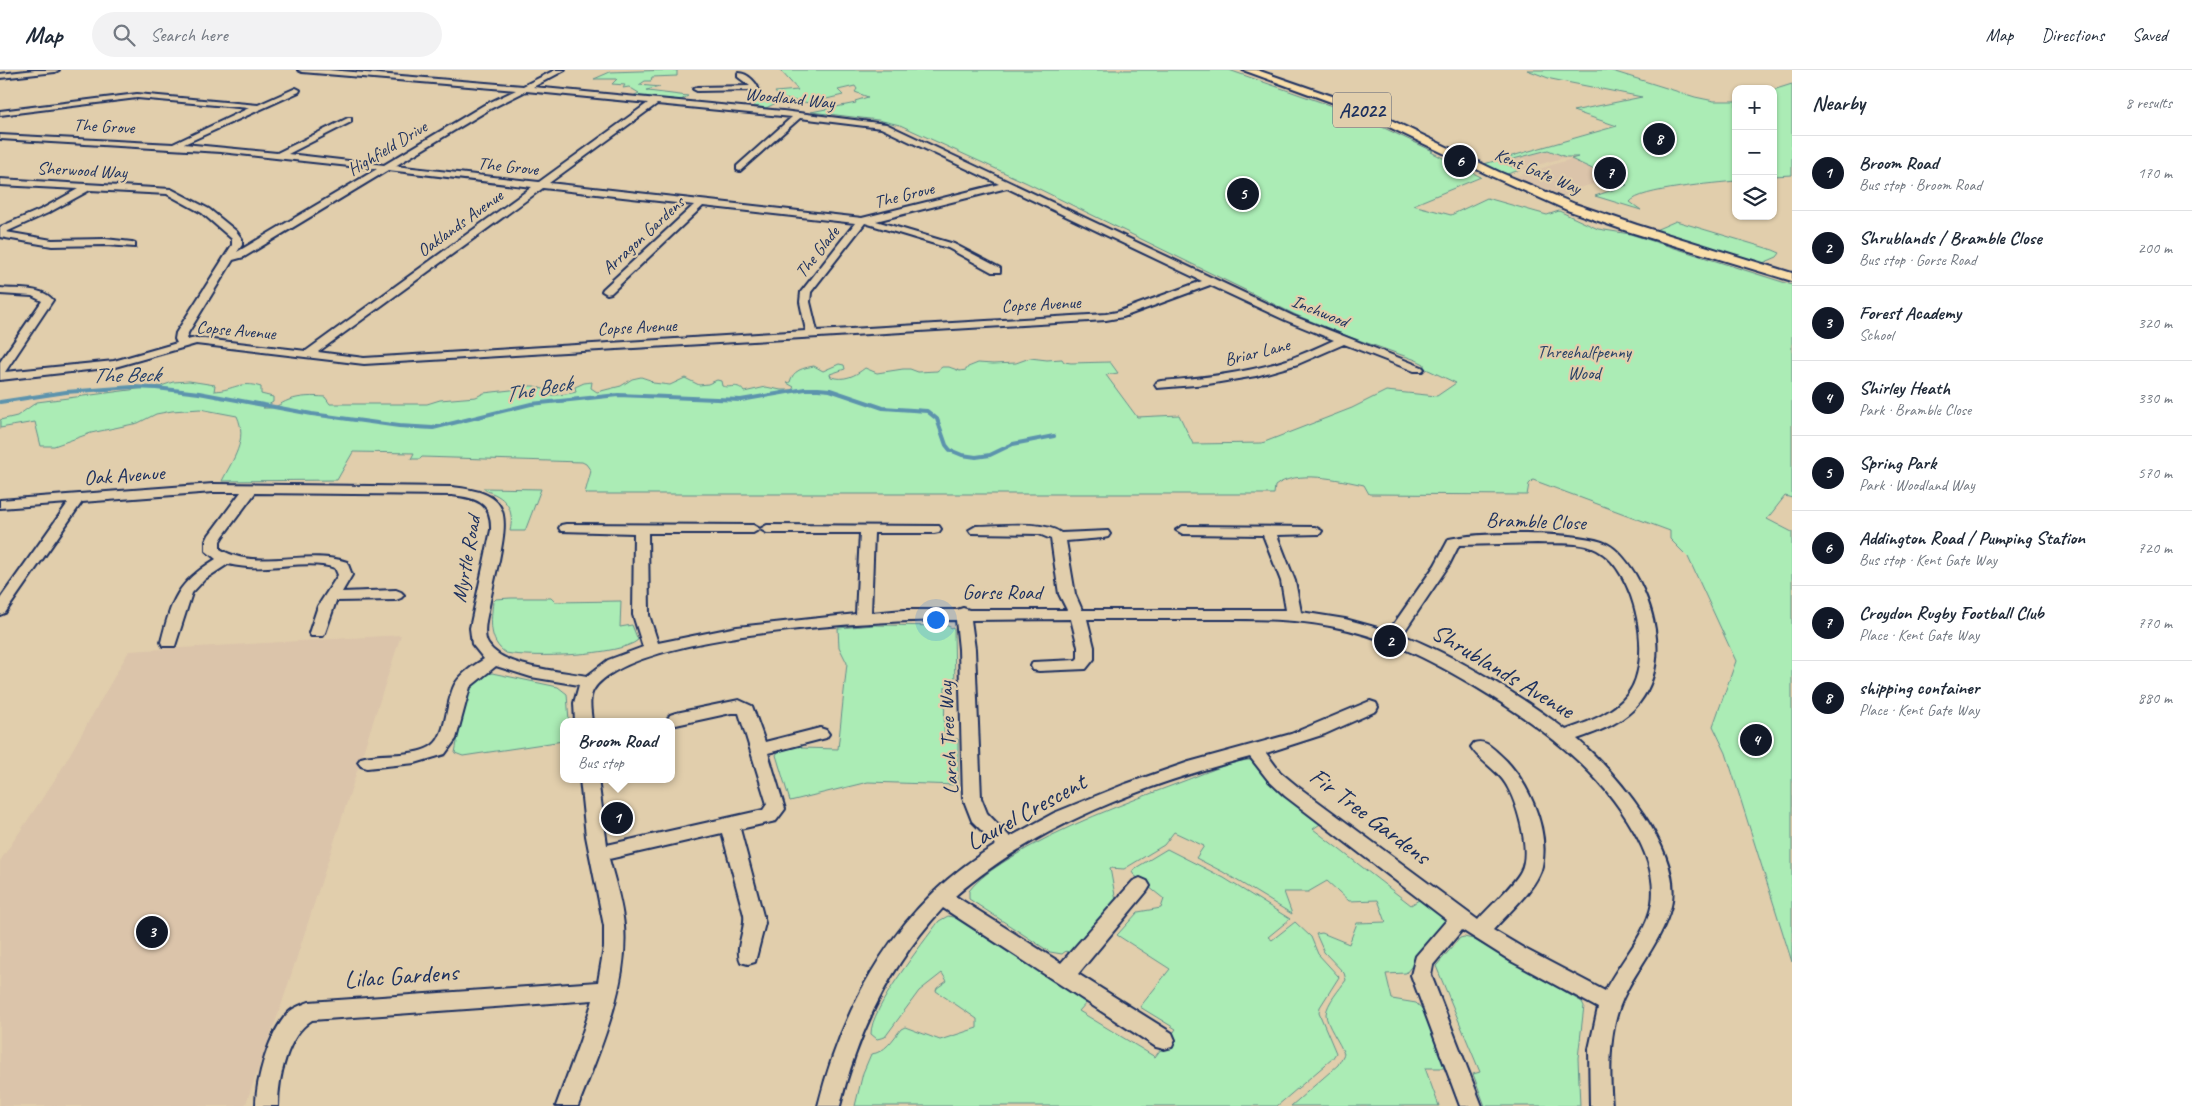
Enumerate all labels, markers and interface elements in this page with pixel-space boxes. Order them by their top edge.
search box [92,12,442,57]
text: Map [25,20,62,50]
icon: search [110,21,138,49]
text: Search here [150,23,228,47]
text: Map [1986,24,2013,46]
text: Directions [2041,24,2104,46]
text: Saved [2132,24,2167,46]
street label: Woodland Way [744,82,838,114]
map controls [1732,85,1777,220]
button: + [1732,85,1777,130]
text: Nearby [1812,90,1865,116]
road number: A2022 [1333,92,1391,128]
text: 8 results [2125,93,2172,113]
street label: The Grove [73,113,136,139]
street label: Highfield Drive [343,115,432,180]
pin: 8 [1643,120,1675,158]
button: − [1732,130,1777,175]
pin: 6 [1444,142,1476,180]
street label: Kent Gate Way [1492,143,1586,200]
text: Broom Road [1859,151,1938,175]
street label: The Grove [477,152,541,180]
pin: 7 [1594,154,1626,192]
street label: Sherwood Way [36,157,129,183]
text: 1 [1824,163,1832,183]
text: 170 m [2138,163,2172,183]
pin: 5 [1227,175,1259,213]
button: layers [1732,175,1777,220]
text: Bus stop · Broom Road [1859,175,1982,195]
street label: The Grove [872,177,937,213]
street label: Oaklands Avenue [413,184,508,262]
street label: Arragon Gardens [597,190,690,279]
street label: The Glade [790,221,845,282]
text: Shrublands / Bramble Close [1859,226,2042,250]
text: 2 [1824,238,1832,258]
text: 200 m [2138,238,2172,258]
text: Bus stop · Gorse Road [1859,250,1976,270]
street label: Inchwood [1289,290,1354,333]
street label: Copse Avenue [1001,291,1082,317]
text: Forest Academy [1859,301,1961,325]
text: 3 [1824,313,1832,333]
text: 320 m [2138,313,2172,333]
street label: Copse Avenue [597,314,678,340]
street label: Copse Avenue [196,316,278,345]
text: School [1859,325,1893,345]
street label: Briar Lane [1222,333,1293,371]
park label: Threehalfpenny Wood [1537,341,1633,384]
water label: The Beck [92,360,164,390]
water label: The Beck [502,369,578,409]
text: Shirley Heath [1859,376,1950,400]
text: 4 [1824,388,1832,408]
text: 330 m [2138,388,2172,408]
text: Park · Bramble Close [1859,400,1971,420]
text: Spring Park [1859,451,1936,475]
street label: Oak Avenue [83,459,167,491]
text: 5 [1825,463,1831,483]
text: 570 m [2138,463,2172,483]
text: Park · Woodland Way [1859,475,1975,495]
street label: Bramble Close [1486,506,1589,536]
street label: Myrtle Road [446,510,487,604]
text: Addington Road / Pumping Station [1859,526,2085,550]
text: 6 [1824,538,1832,558]
text: 720 m [2138,538,2172,558]
text: Bus stop · Kent Gate Way [1859,550,1997,570]
street label: Gorse Road [962,579,1045,605]
text: Croydon Rugby Football Club [1859,601,2044,625]
your location [923,607,949,633]
text: 7 [1824,613,1832,633]
text: 770 m [2138,613,2172,633]
street label: Shrublands Avenue [1426,616,1582,727]
pin: 2 [1374,622,1406,660]
text: Place · Kent Gate Way [1859,625,1979,645]
text: shipping container [1859,676,1979,700]
street label: Larch Tree Way [932,679,964,795]
text: 8 [1824,688,1832,708]
text: 880 m [2138,688,2172,708]
text: Place · Kent Gate Way [1859,700,1979,720]
popup [560,718,675,783]
pin: 4 [1740,721,1772,759]
text: Broom Road [578,729,657,753]
text: Bus stop [578,753,624,773]
street label: Fir Tree Gardens [1303,760,1439,873]
street label: Laurel Crescent [960,765,1094,858]
pin: 1 [601,799,633,837]
pin: 3 [136,913,168,951]
street label: Lilac Gardens [343,956,461,996]

